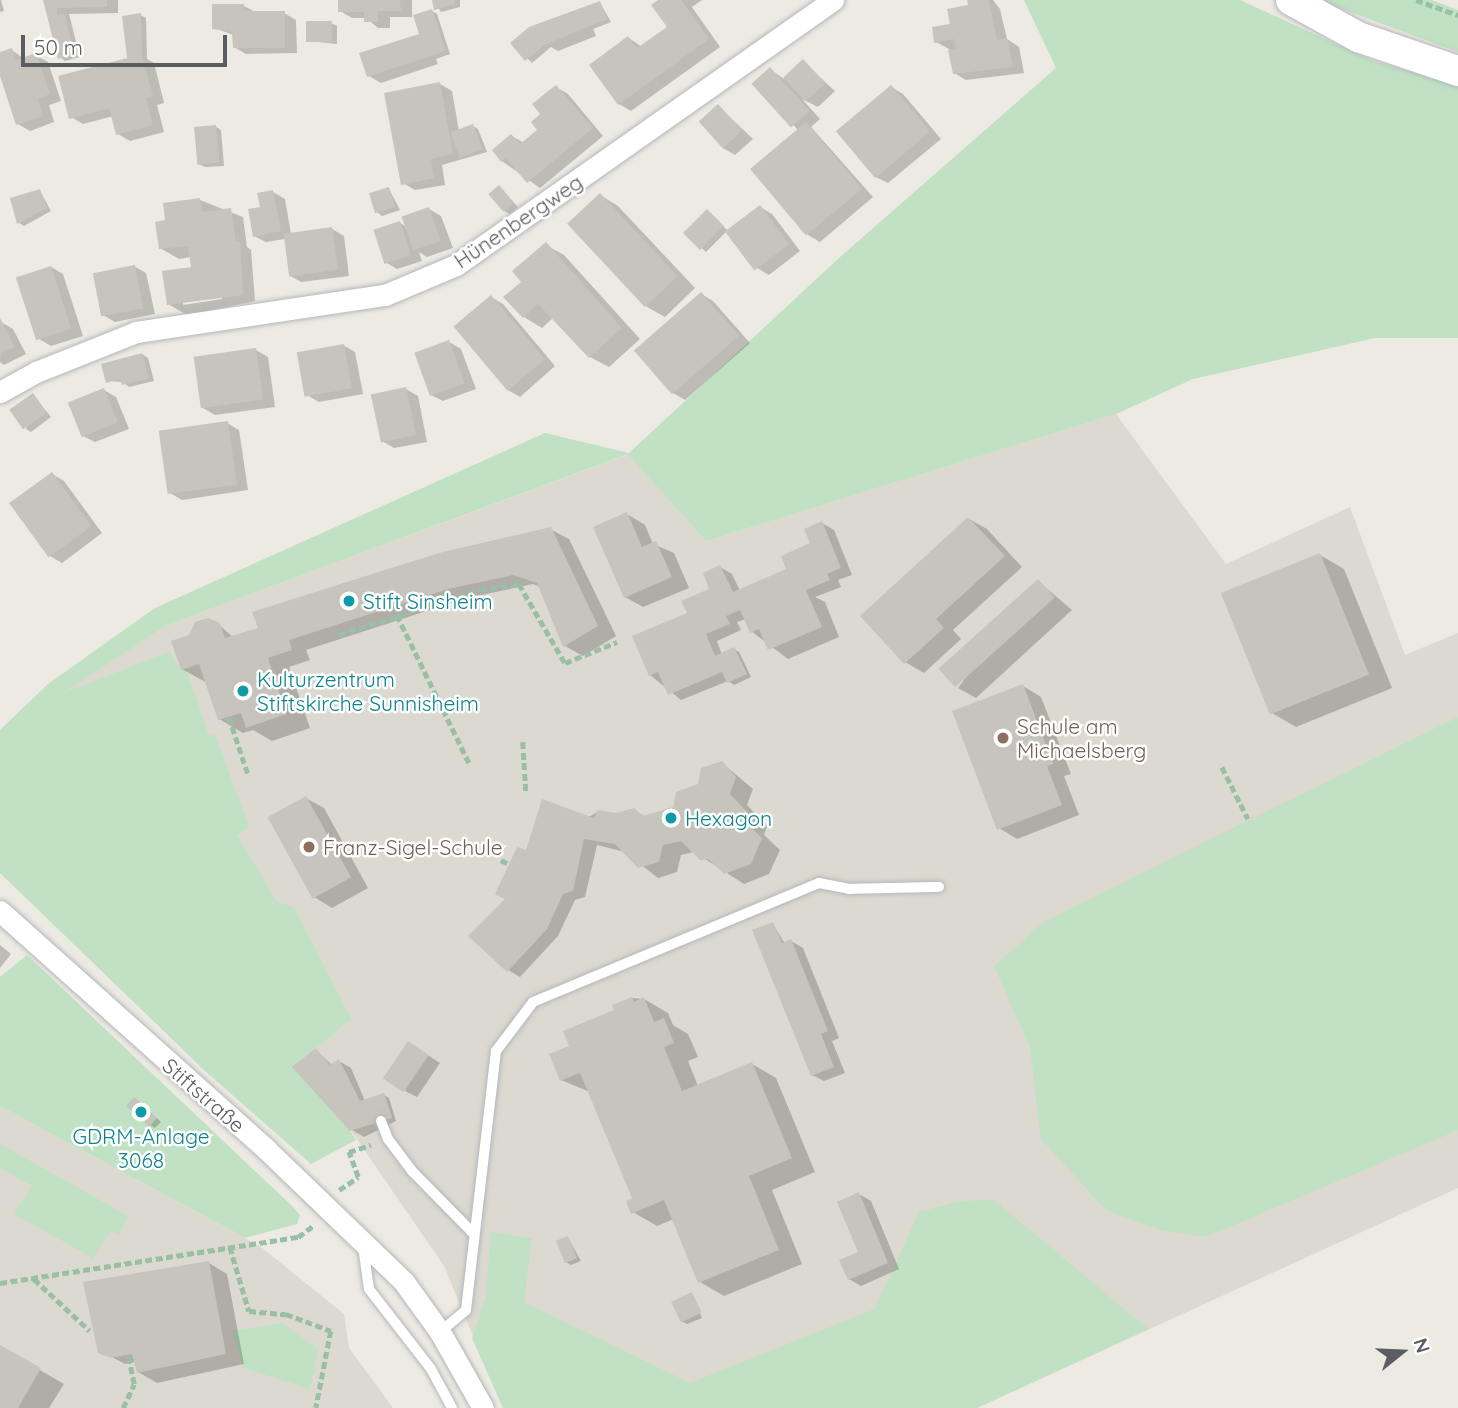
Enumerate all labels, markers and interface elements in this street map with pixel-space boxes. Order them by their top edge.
scale bar [24,21,231,65]
text: 50 m [34,34,83,60]
street label: Hünenbergweg [449,169,587,273]
place label: Stift Sinsheim [363,588,493,614]
marker: Stift Sinsheim [341,593,357,609]
place label: Kulturzentrum Stiftskirche Sunnisheim [257,666,479,716]
marker: Kulturzentrum Stiftskirche Sunnisheim [235,683,251,699]
place label: Schule am Michaelsberg [1017,713,1146,763]
marker: Schule am Michaelsberg [995,730,1011,746]
place label: Hexagon [685,805,772,831]
marker: Hexagon [663,810,679,826]
place label: Franz-Sigel-Schule [323,834,503,860]
marker: Franz-Sigel-Schule [301,839,317,855]
street label: Stiftstraße [158,1052,250,1138]
marker: GDRM-Anlage 3068 [133,1104,149,1120]
place label: GDRM-Anlage 3068 [72,1123,210,1173]
north arrow [1367,1317,1437,1387]
text: N [1408,1335,1436,1356]

